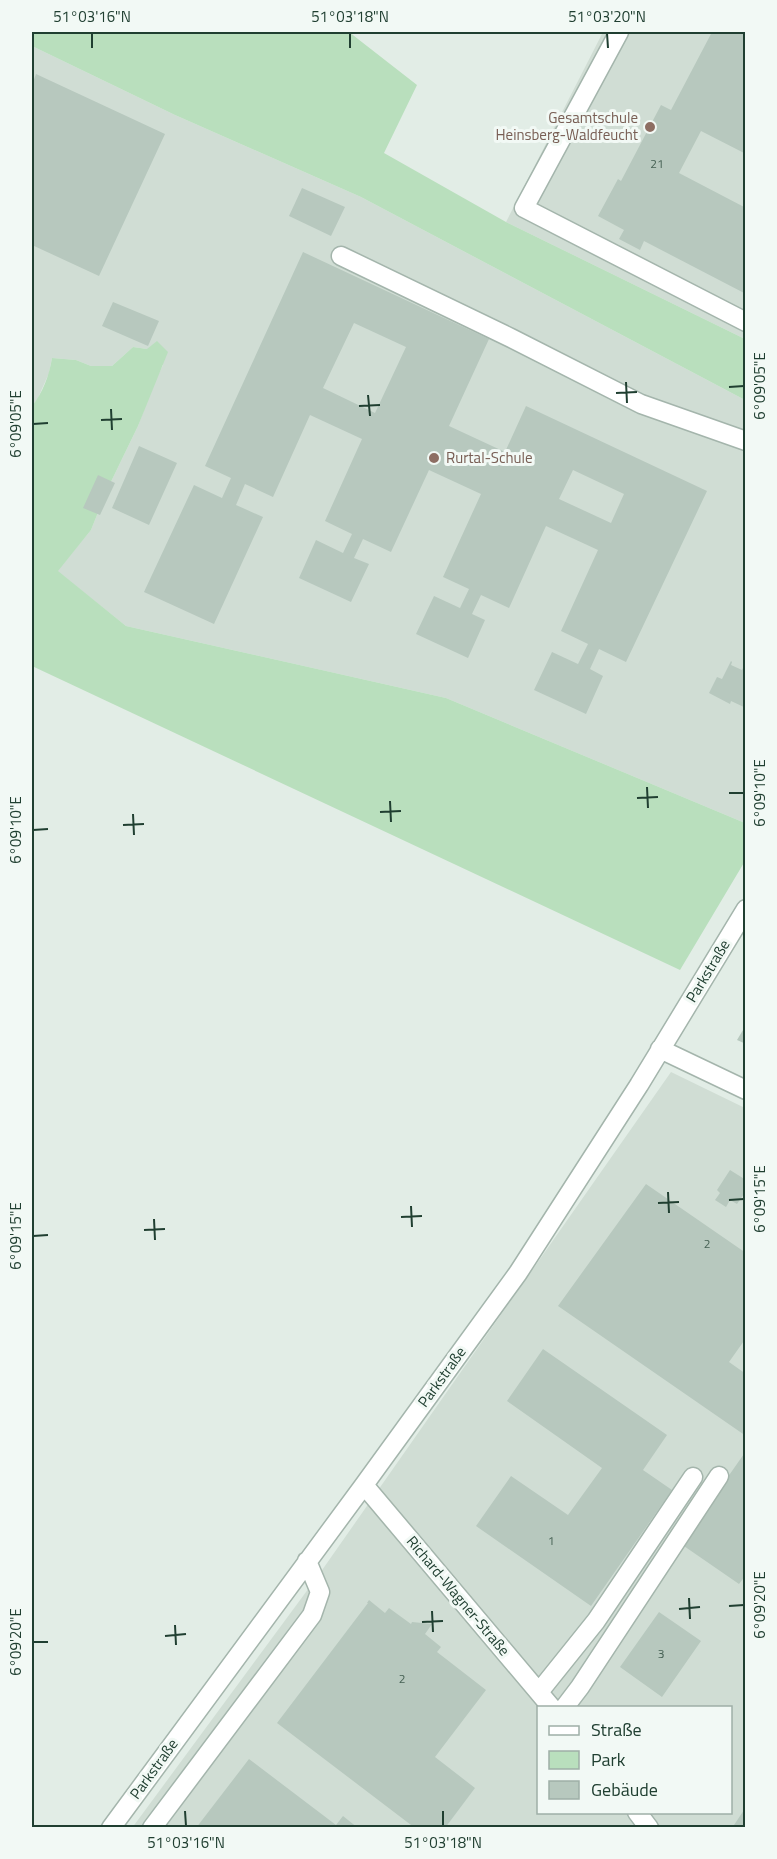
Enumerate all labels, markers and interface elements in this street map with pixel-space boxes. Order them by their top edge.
text: 51°03'16"N [53,5,131,28]
text: 51°03'18"N [311,5,389,28]
text: 51°03'20"N [568,5,646,28]
place label: Gesamtschule Heinsberg-Waldfeucht [496,106,639,146]
marker: Gesamtschule Heinsberg-Waldfeucht [643,120,657,134]
house number: 21 [650,154,664,173]
text: 6°09'05"E [748,352,771,420]
text: 6°09'05"E [4,390,27,458]
place label: Rurtal-Schule [446,446,533,469]
marker: Rurtal-Schule [427,451,441,465]
text: 6°09'10"E [748,759,771,827]
text: 6°09'10"E [4,796,27,864]
street label: Parkstraße [680,935,735,1007]
text: 6°09'15"E [748,1165,771,1233]
text: 6°09'15"E [4,1202,27,1270]
house number: 2 [704,1234,710,1253]
street label: Parkstraße [412,1342,471,1412]
street label: Richard-Wagner-Straße [401,1531,516,1661]
house number: 1 [548,1531,554,1550]
text: 6°09'20"E [748,1571,771,1639]
text: 6°09'20"E [4,1608,27,1676]
house number: 3 [658,1644,664,1663]
house number: 2 [399,1669,405,1688]
legend [537,1706,732,1814]
text: Straße [591,1716,642,1743]
street label: Parkstraße [124,1734,183,1804]
text: Park [591,1746,626,1773]
text: Gebäude [591,1776,658,1803]
text: 51°03'16"N [147,1831,225,1854]
text: 51°03'18"N [404,1831,482,1854]

